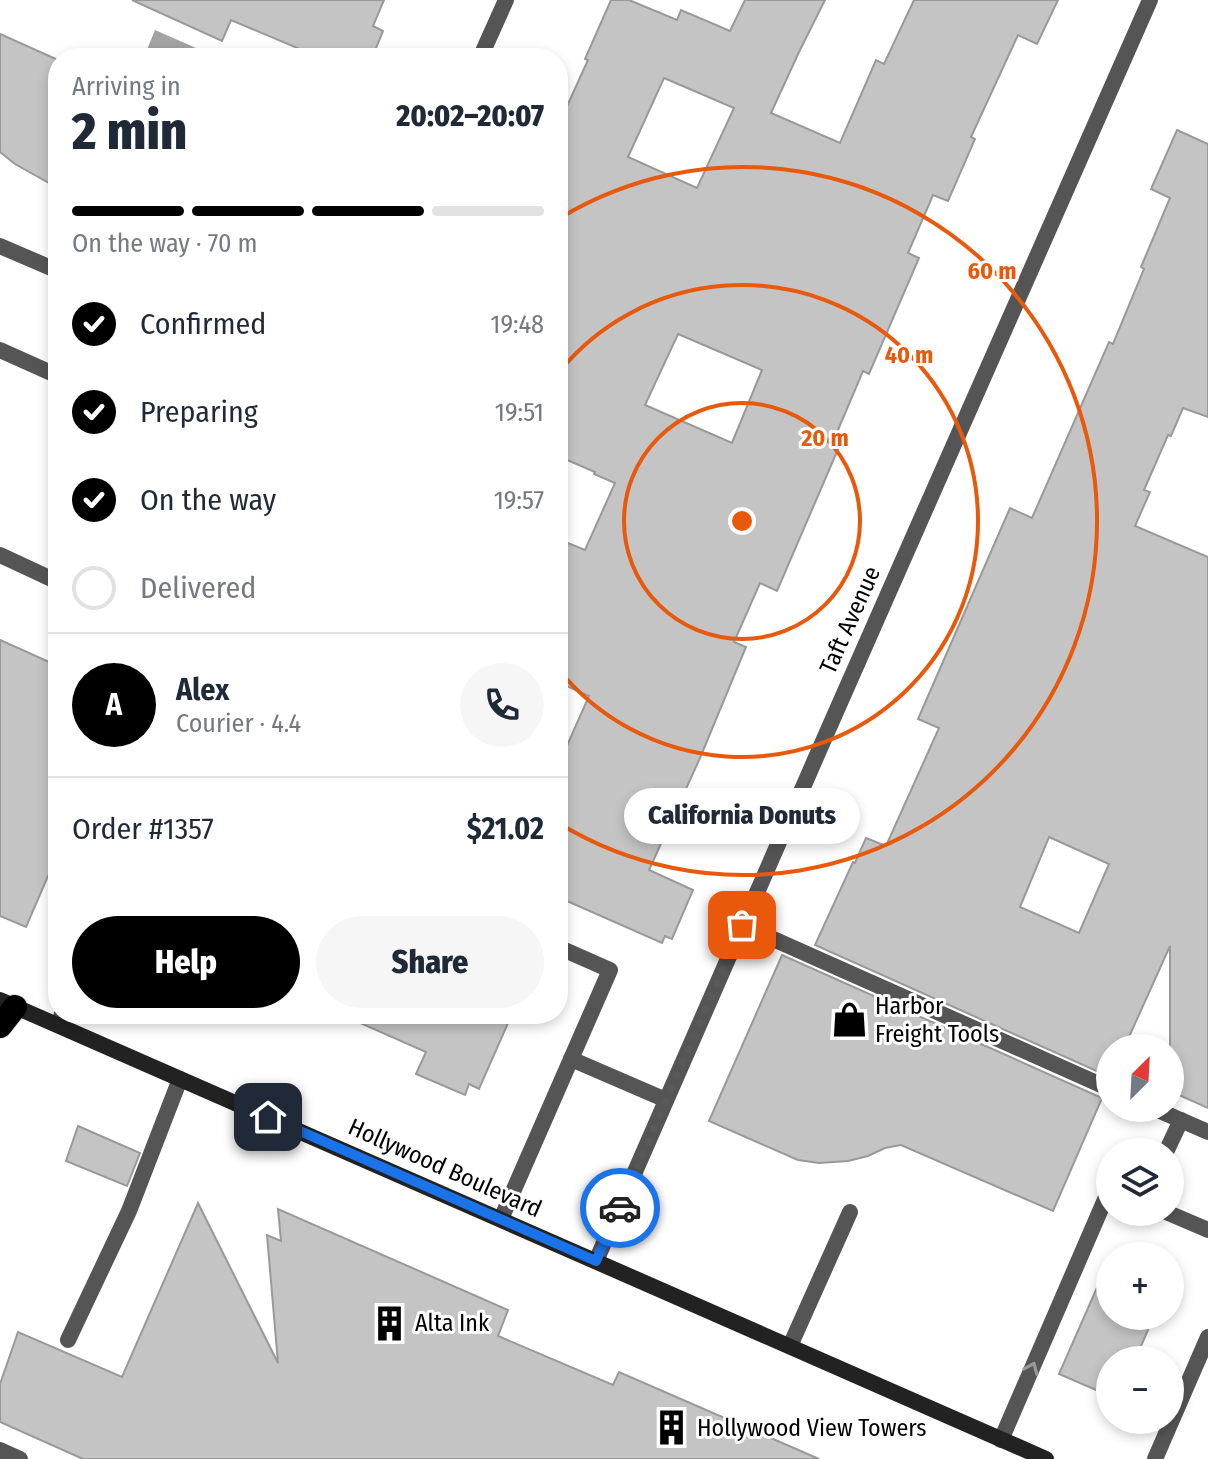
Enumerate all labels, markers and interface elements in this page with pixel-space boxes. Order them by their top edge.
text: Arriving in [72,71,181,102]
text: 20:02–20:07 [396,98,544,134]
text: 2 min [72,100,187,163]
text: On the way · 70 m [72,228,258,259]
text: 60 m [968,257,1016,285]
icon: check [72,302,116,346]
text: Confirmed [140,306,266,342]
text: 19:48 [490,309,544,340]
text: 40 m [885,341,933,369]
icon: check [72,390,116,434]
text: Preparing [140,394,258,430]
text: 19:51 [495,397,544,428]
text: 20 m [800,424,849,452]
icon: check [72,478,116,522]
text: On the way [140,482,276,518]
text: 19:57 [494,485,544,516]
centre of rings [728,507,756,535]
street label: Taft Avenue [814,562,886,678]
text: Delivered [140,570,256,606]
button: phone [460,663,544,747]
text: Alex [176,672,229,708]
text: A [106,687,122,723]
text: Courier · 4.4 [176,708,301,739]
callout: California Donuts [624,789,860,845]
text: California Donuts [648,800,836,831]
text: Order #1357 [72,811,214,847]
text: $21.02 [467,811,544,847]
pin [708,891,776,959]
icon: bag [720,903,764,947]
button: Help [72,916,300,1008]
button: Share [316,916,544,1008]
place label: Harbor Freight Tools [875,992,999,1048]
shop icon: Harbor Freight Tools [830,1001,868,1039]
north arrow [1096,1034,1184,1122]
map controls [1096,1034,1184,1434]
pin [234,1083,302,1151]
icon: home [246,1095,290,1139]
street label: Hollywood Boulevard [344,1113,546,1223]
button: layers [1096,1138,1184,1226]
courier [580,1168,660,1248]
icon: car [598,1186,642,1230]
button: + [1096,1242,1184,1330]
building icon: Alta Ink [370,1304,408,1342]
place label: Alta Ink [415,1309,490,1337]
button: − [1096,1346,1184,1434]
one-way arrow [1023,1362,1039,1376]
building icon: Hollywood View Towers [652,1409,690,1447]
place label: Hollywood View Towers [697,1414,927,1442]

